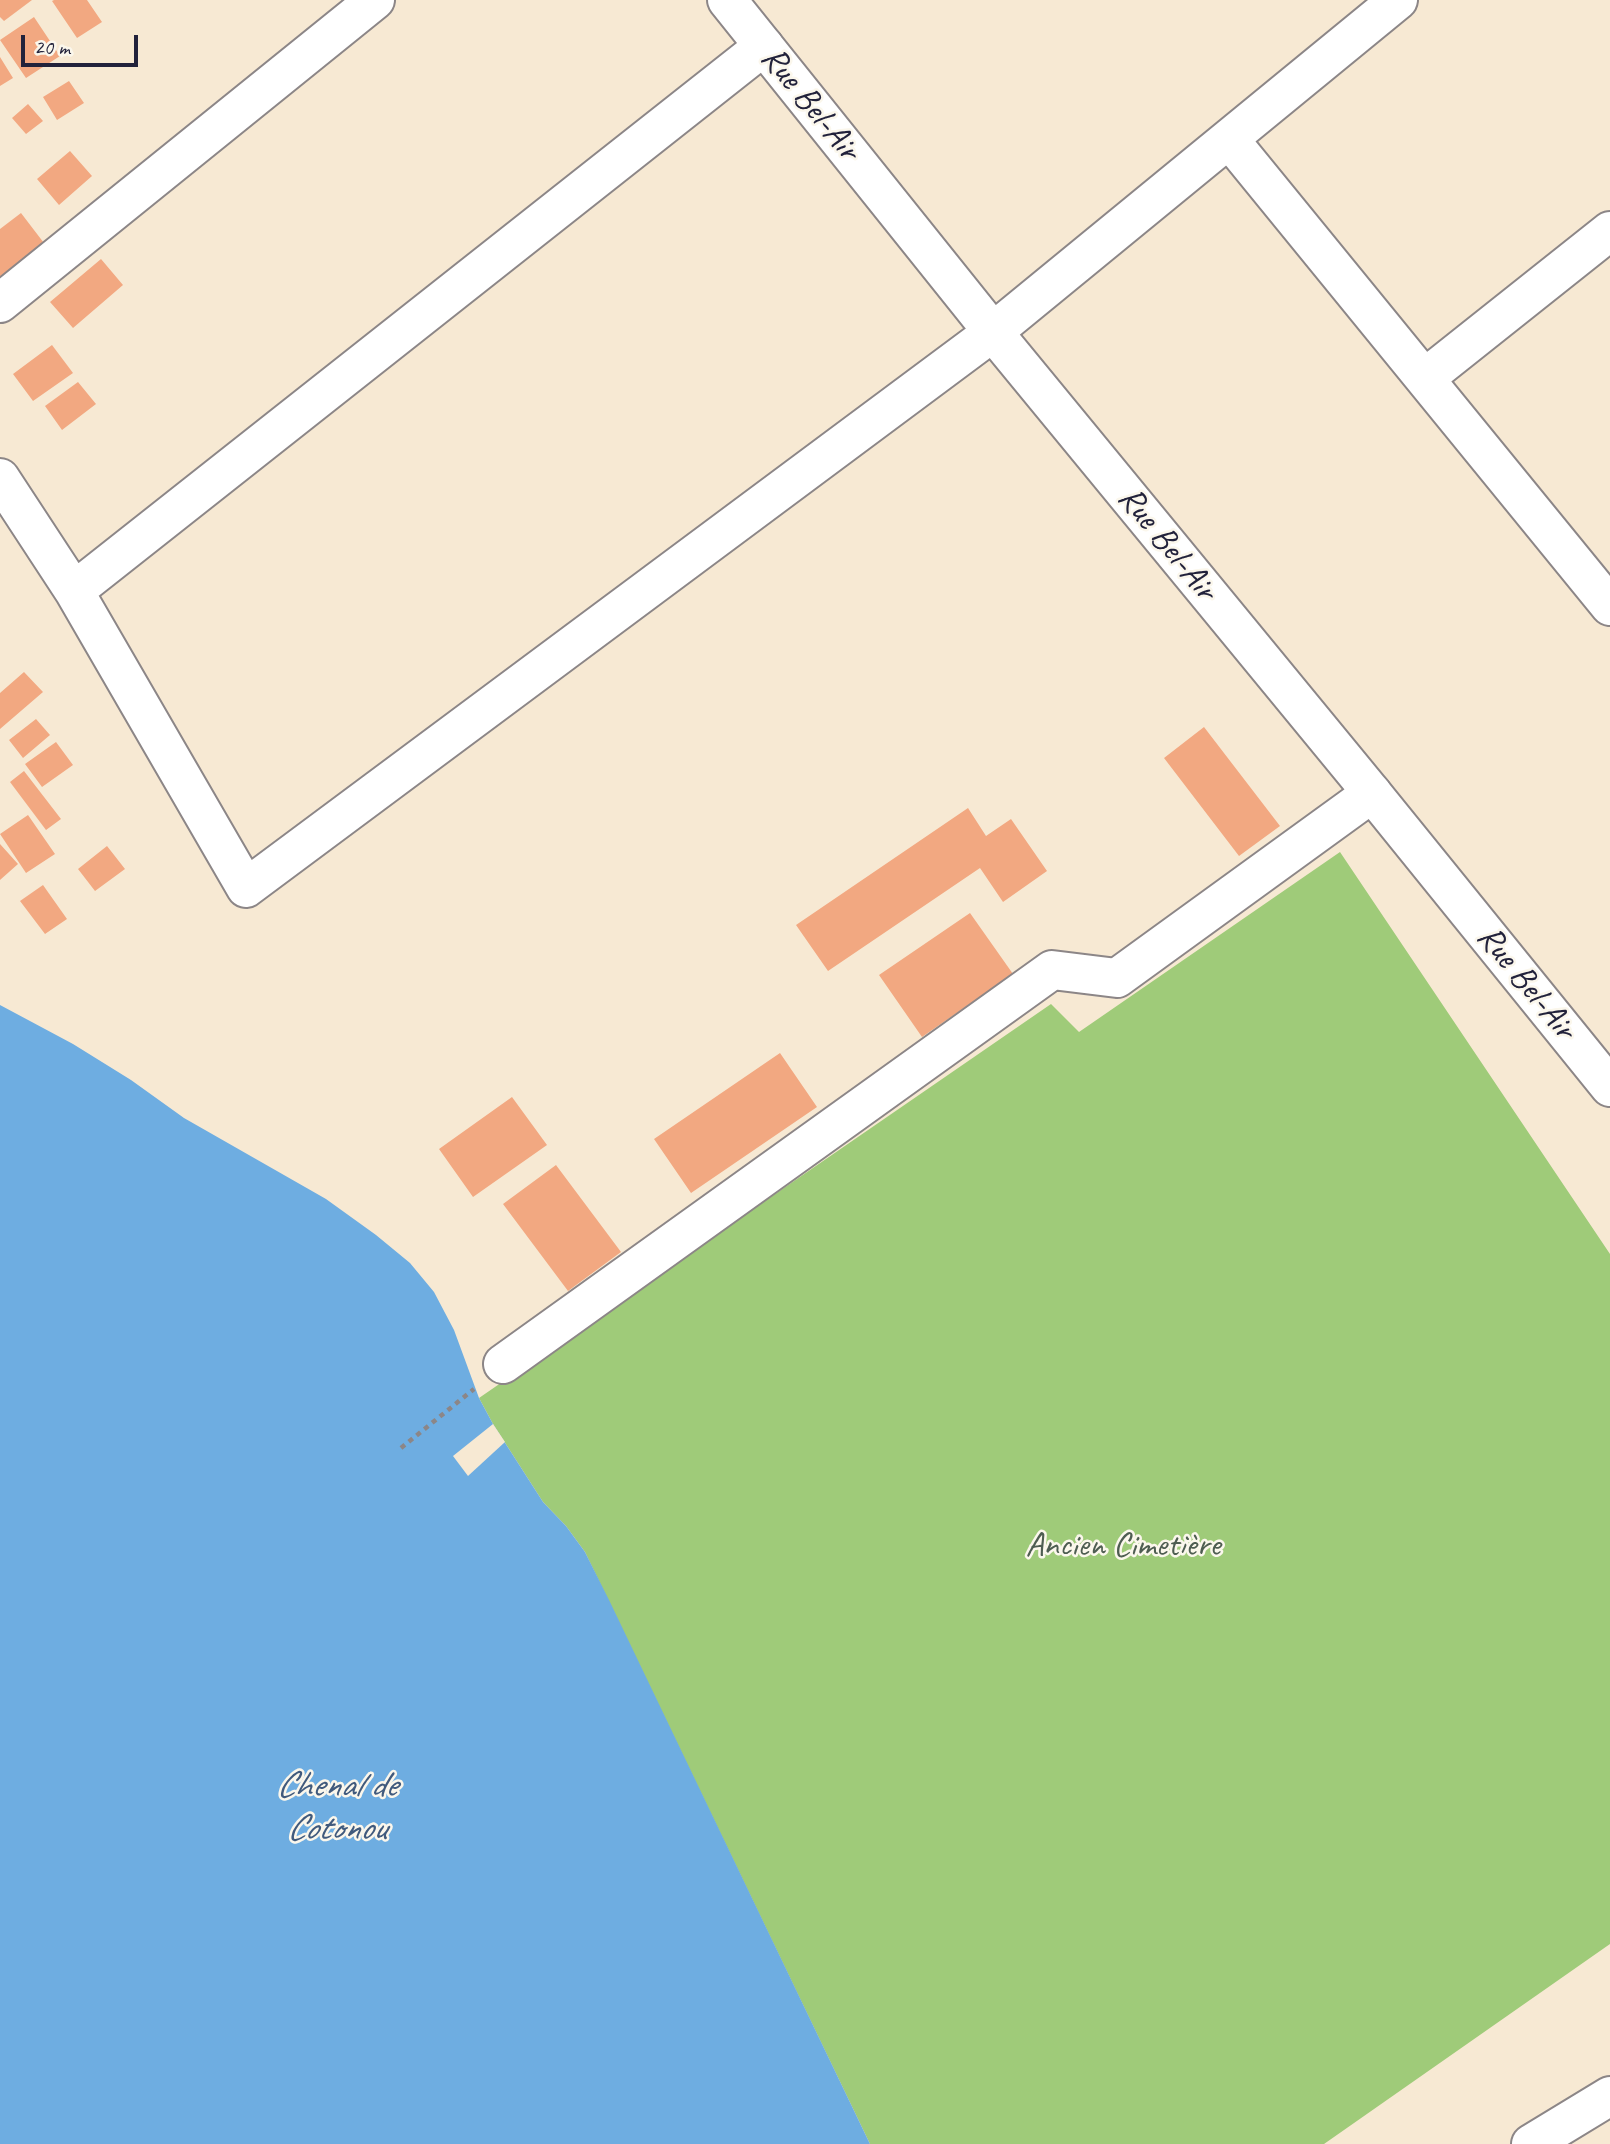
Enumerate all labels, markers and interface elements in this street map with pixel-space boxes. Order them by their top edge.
scale bar [24,21,142,65]
text: 20 m [34,34,70,60]
street label: Rue Bel-Air [751,39,869,169]
street label: Rue Bel-Air [1108,479,1226,609]
street label: Rue Bel-Air [1467,918,1585,1048]
park label: Ancien Cimetière [1026,1525,1220,1567]
water label: Chenal de Cotonou [276,1764,396,1851]

